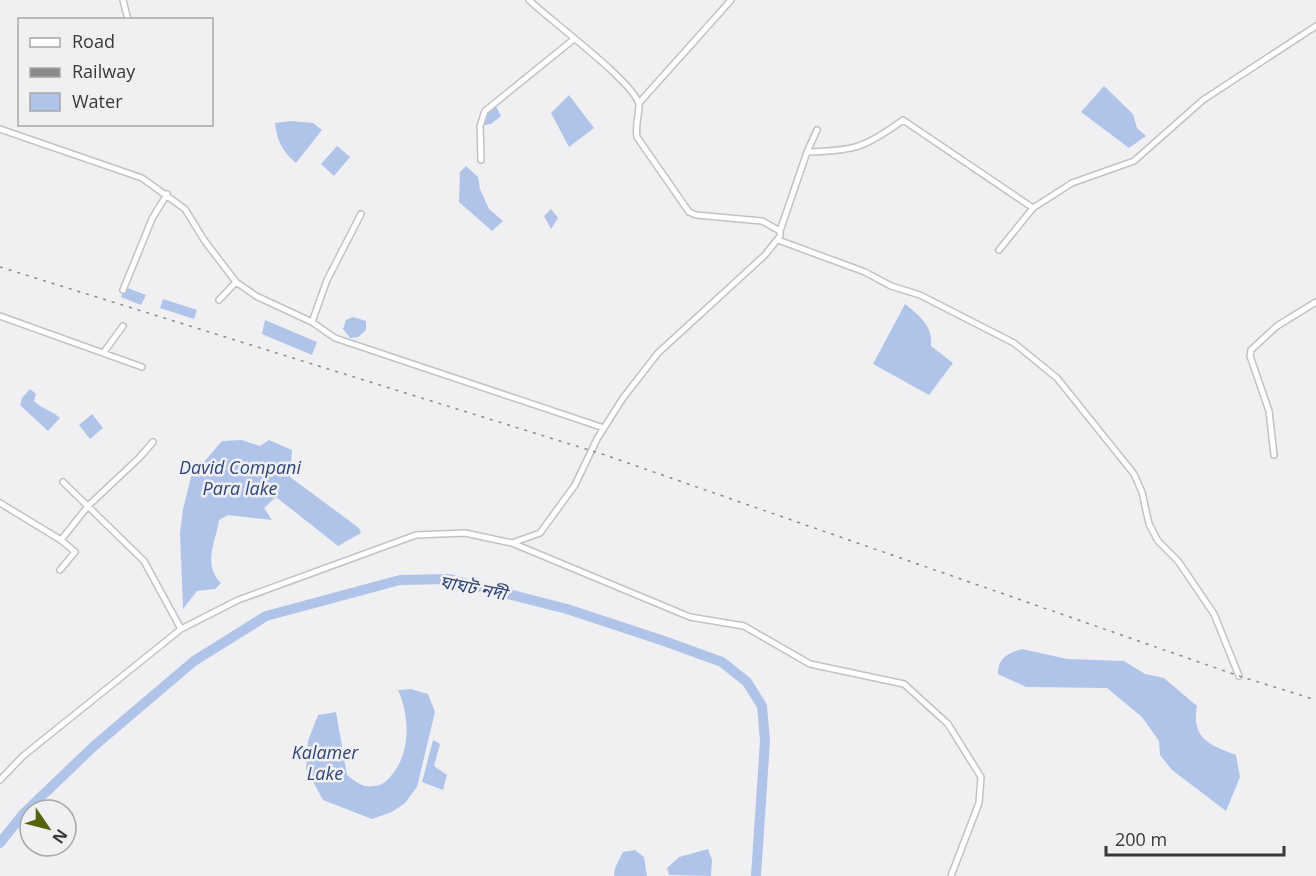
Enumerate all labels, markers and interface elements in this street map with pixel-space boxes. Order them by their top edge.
legend [18,18,213,126]
text: Road [72,29,115,53]
text: Railway [72,59,136,83]
text: Water [72,89,123,113]
water label: David Compani Para lake [179,455,301,500]
water label: ঘাঘট নদী [438,569,512,606]
water label: Kalamer Lake [292,740,359,785]
north arrow [18,798,78,858]
scale bar [1106,819,1284,857]
text: N [48,825,73,848]
text: 200 m [1115,827,1167,851]

